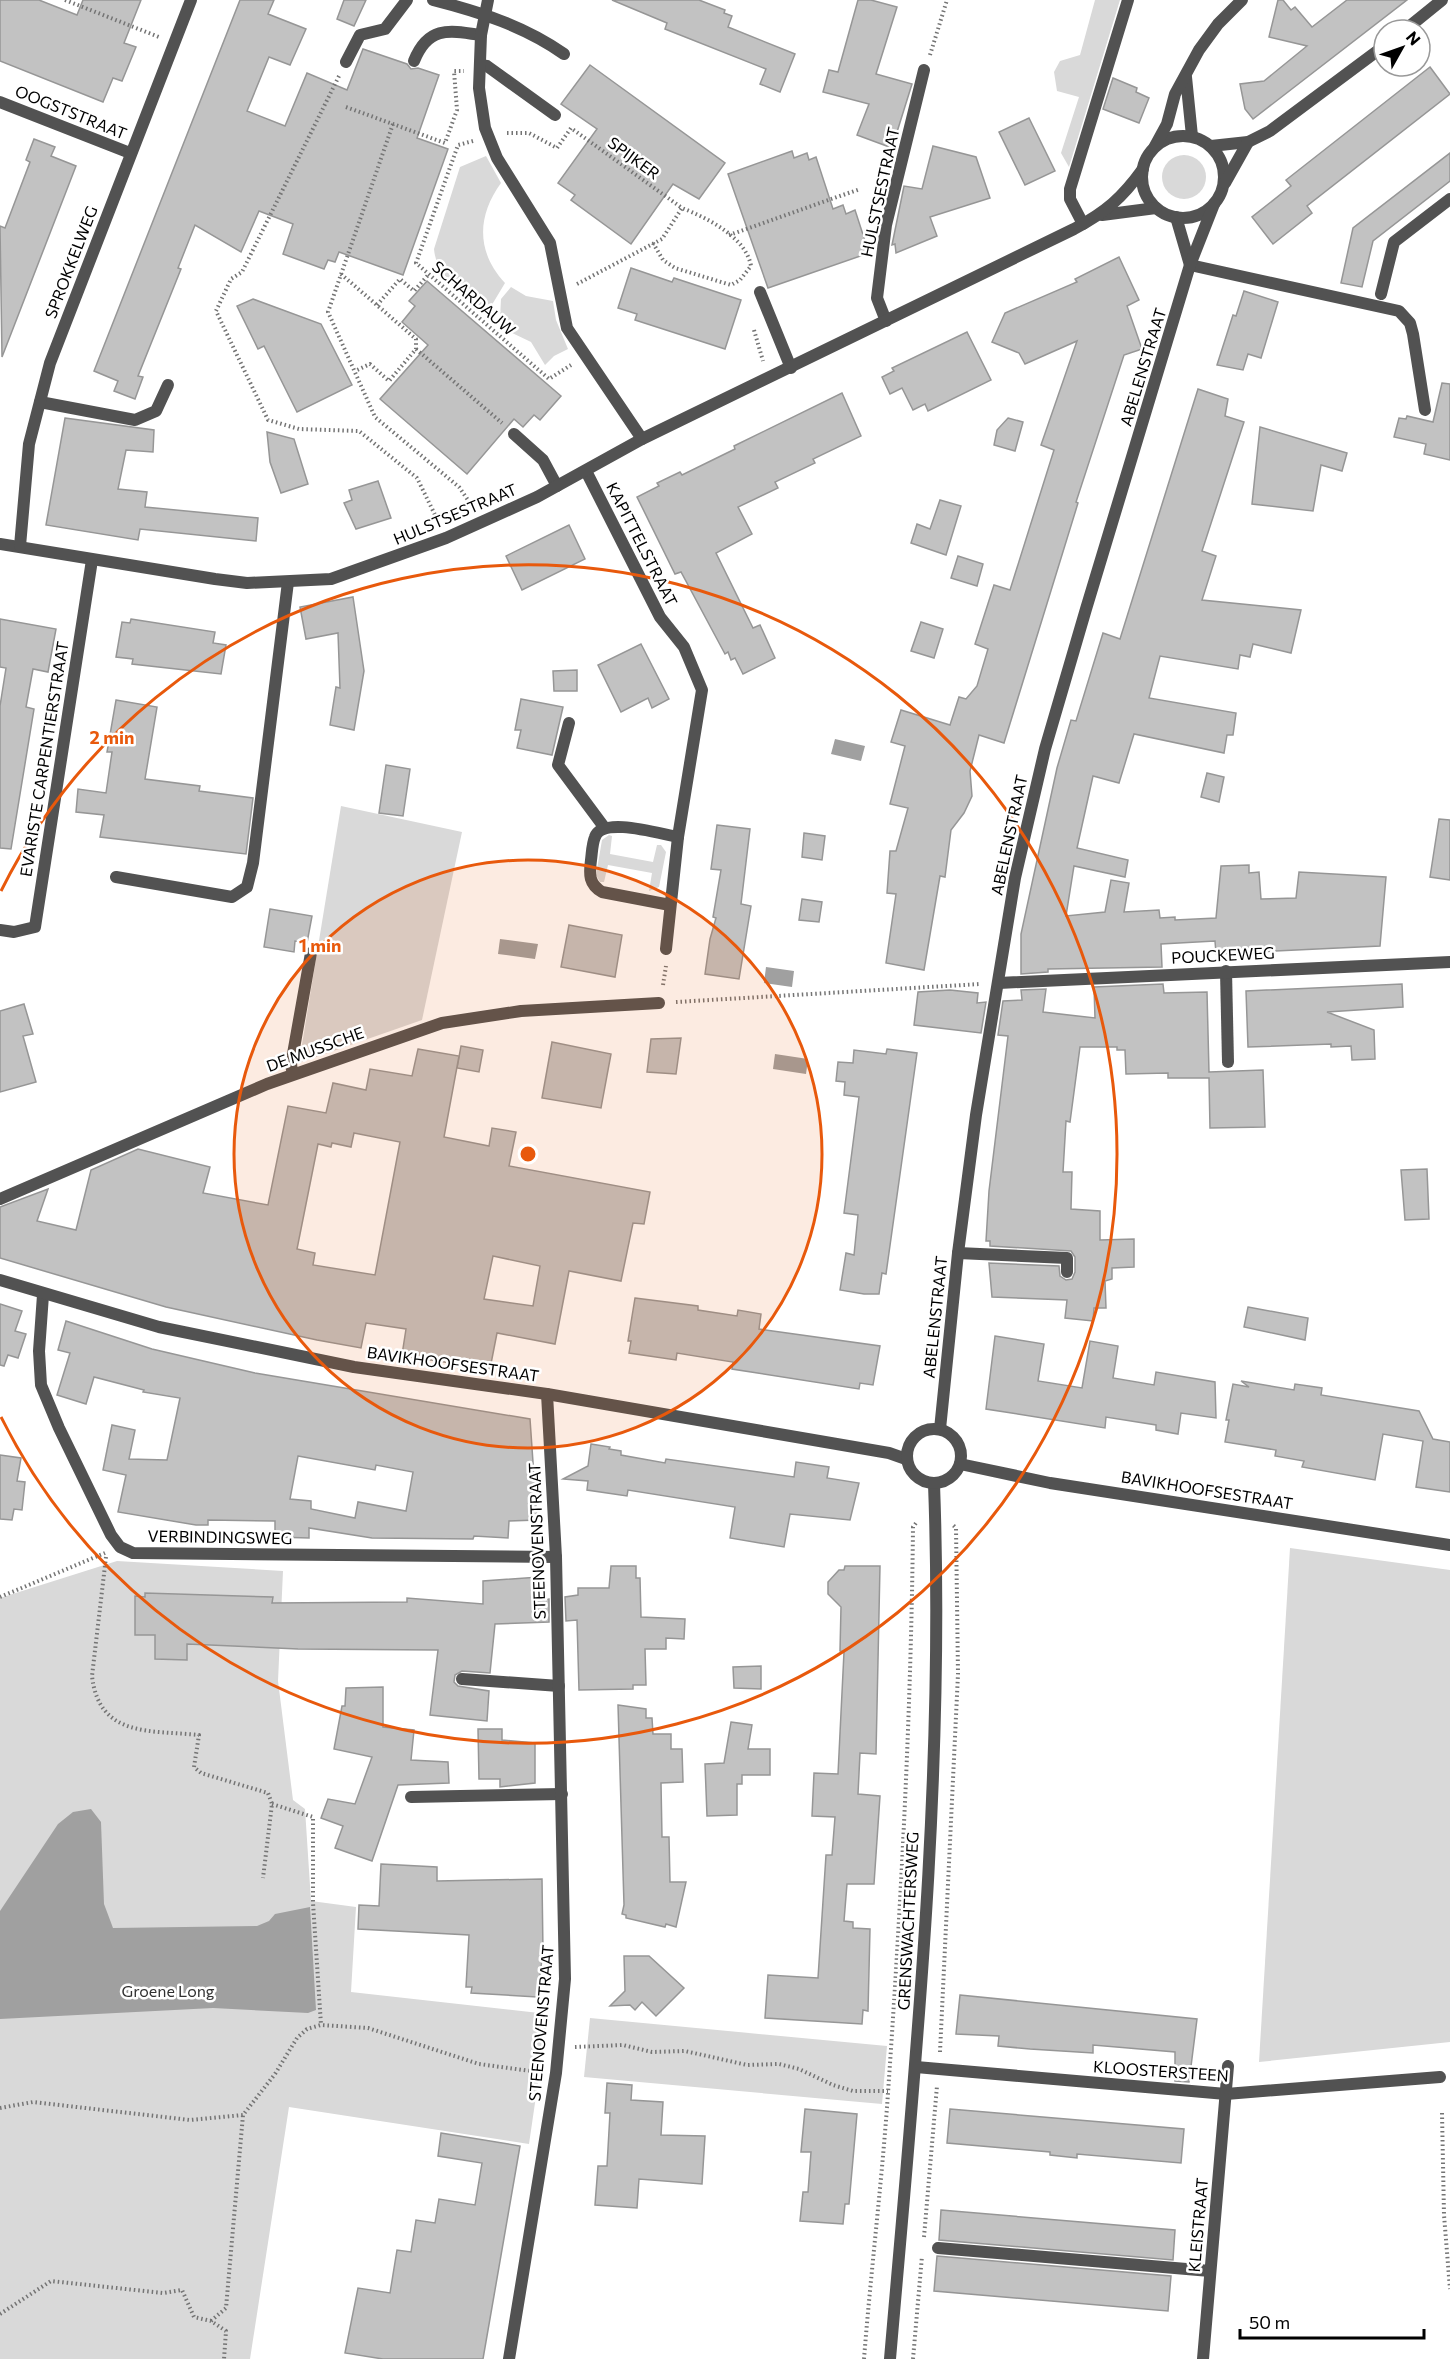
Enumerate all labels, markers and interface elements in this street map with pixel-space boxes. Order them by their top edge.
north arrow [1372,18,1432,78]
text: N [1403,27,1425,49]
street label: OOGSTSTRAAT [13,81,130,143]
street label: HULSTSESTRAAT [856,125,903,259]
street label: SPIJKER [605,132,664,183]
street label: SPROKKELWEG [40,203,101,321]
street label: SCHARDAUW [429,256,520,339]
street label: ABELENSTRAAT [1116,305,1170,428]
street label: HULSTSESTRAAT [390,479,519,548]
street label: KAPITTELSTRAAT [603,479,682,609]
street label: EVARISTE CARPENTIERSTRAAT [16,640,71,878]
text: 2 min [90,726,134,748]
street label: ABELENSTRAAT [986,773,1031,897]
text: 1 min [299,934,341,956]
street label: POUCKEWEG [1171,942,1275,967]
street label: DE MUSSCHE [263,1022,366,1075]
centre of rings [518,1144,538,1164]
street label: ABELENSTRAAT [919,1255,950,1379]
street label: BAVIKHOOFSESTRAAT [366,1342,540,1385]
street label: STEENOVENSTRAAT [524,1462,549,1620]
street label: BAVIKHOOFSESTRAAT [1120,1467,1294,1512]
street label: VERBINDINGSWEG [147,1526,293,1547]
street label: GRENSWACHTERSWEG [893,1831,922,2011]
street label: STEENOVENSTRAAT [524,1944,557,2102]
park label: Groene Long [121,1981,215,2000]
street label: KLOOSTERSTEEN [1093,2056,1229,2085]
street label: KLEISTRAAT [1184,2177,1211,2273]
scale bar [1240,2302,1424,2340]
text: 50 m [1249,2311,1290,2333]

